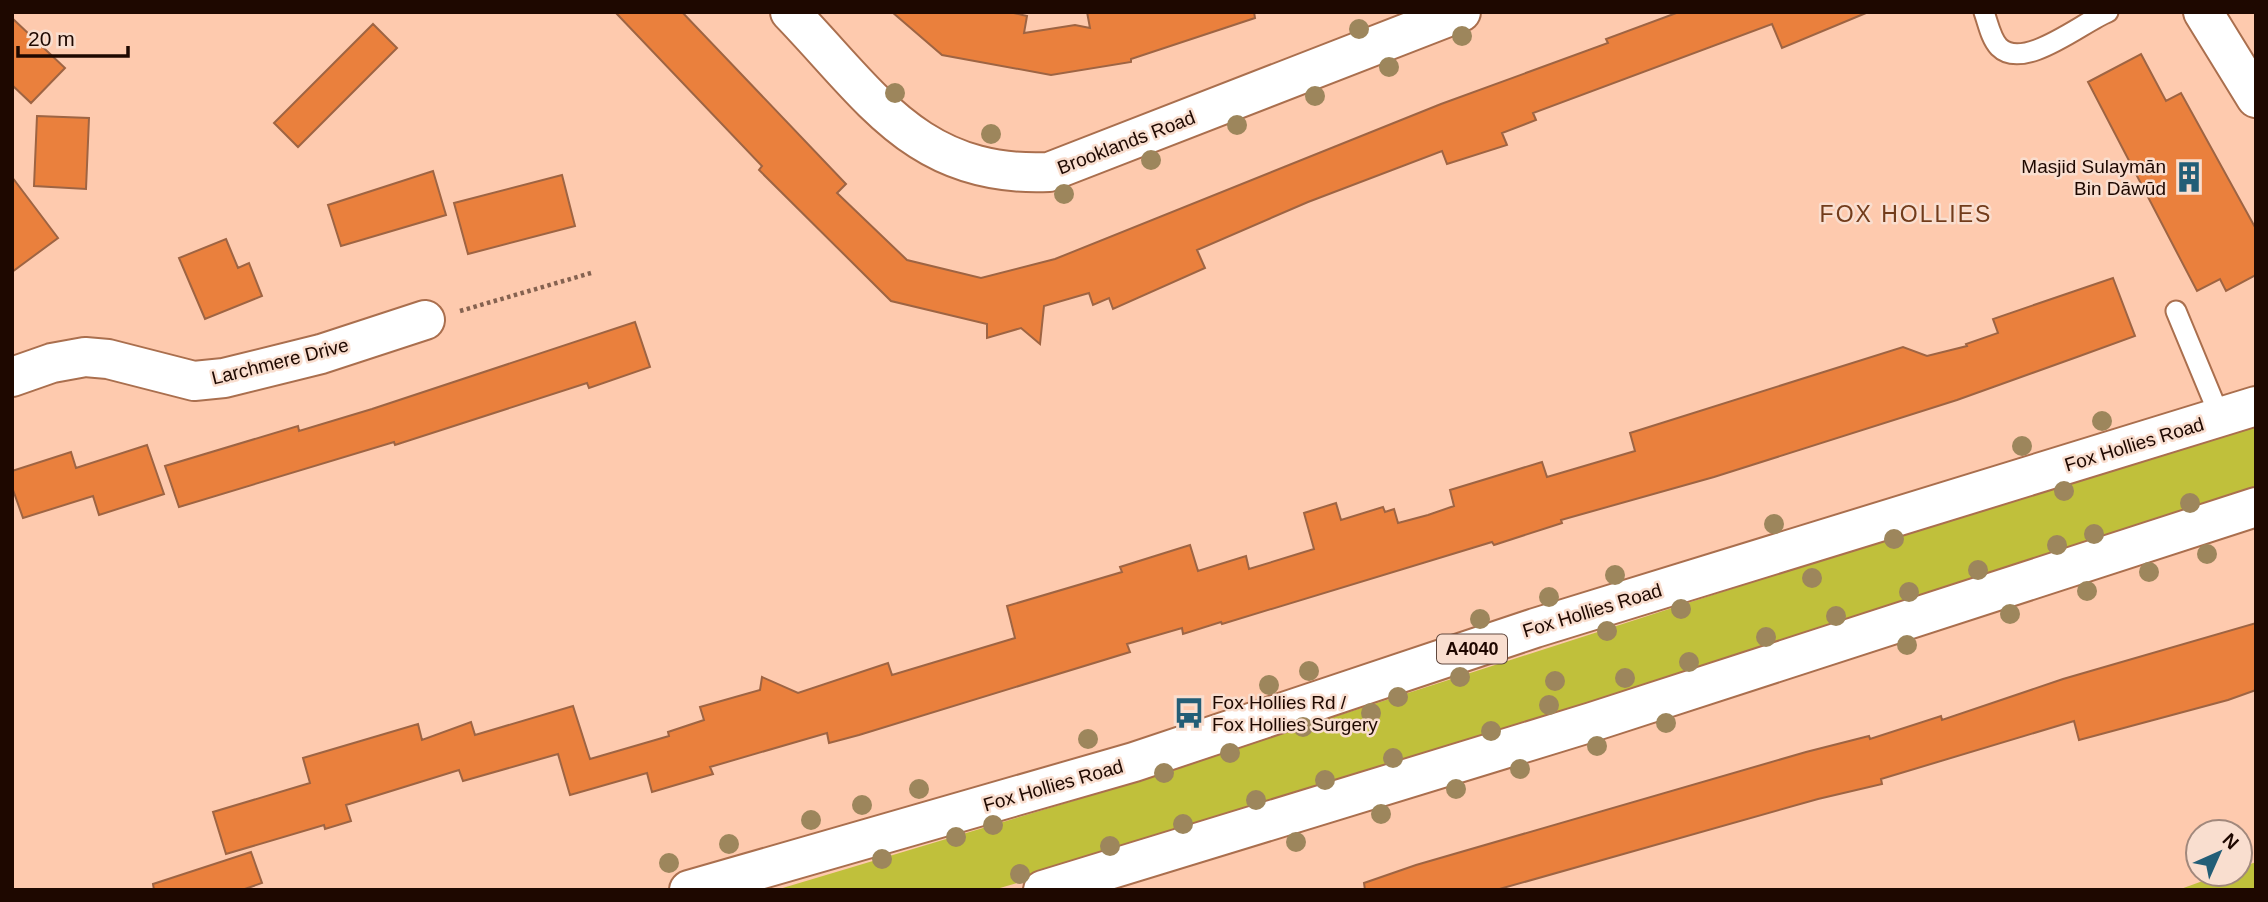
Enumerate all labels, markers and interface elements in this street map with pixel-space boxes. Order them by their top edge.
scale bar [18,14,128,58]
text: 20 m [28,27,75,50]
street label: Brooklands Road [1054,107,1198,178]
place label: Masjid Sulaymān Bin Dāwūd [2021,156,2166,199]
building icon: Masjid Sulaymān Bin Dāwūd [2172,160,2206,194]
district label: FOX HOLLIES [1820,201,1992,227]
street label: Larchmere Drive [209,334,351,389]
street label: Fox Hollies Road [2062,413,2206,476]
street label: Fox Hollies Road [1520,579,1664,642]
road number: A4040 [1437,634,1507,664]
place label: Fox Hollies Rd / Fox Hollies Surgery [1212,692,1378,735]
bus stop icon: Fox Hollies Rd / Fox Hollies Surgery [1172,696,1206,730]
street label: Fox Hollies Road [981,755,1126,816]
north arrow [2184,818,2254,888]
text: N [2218,829,2243,854]

